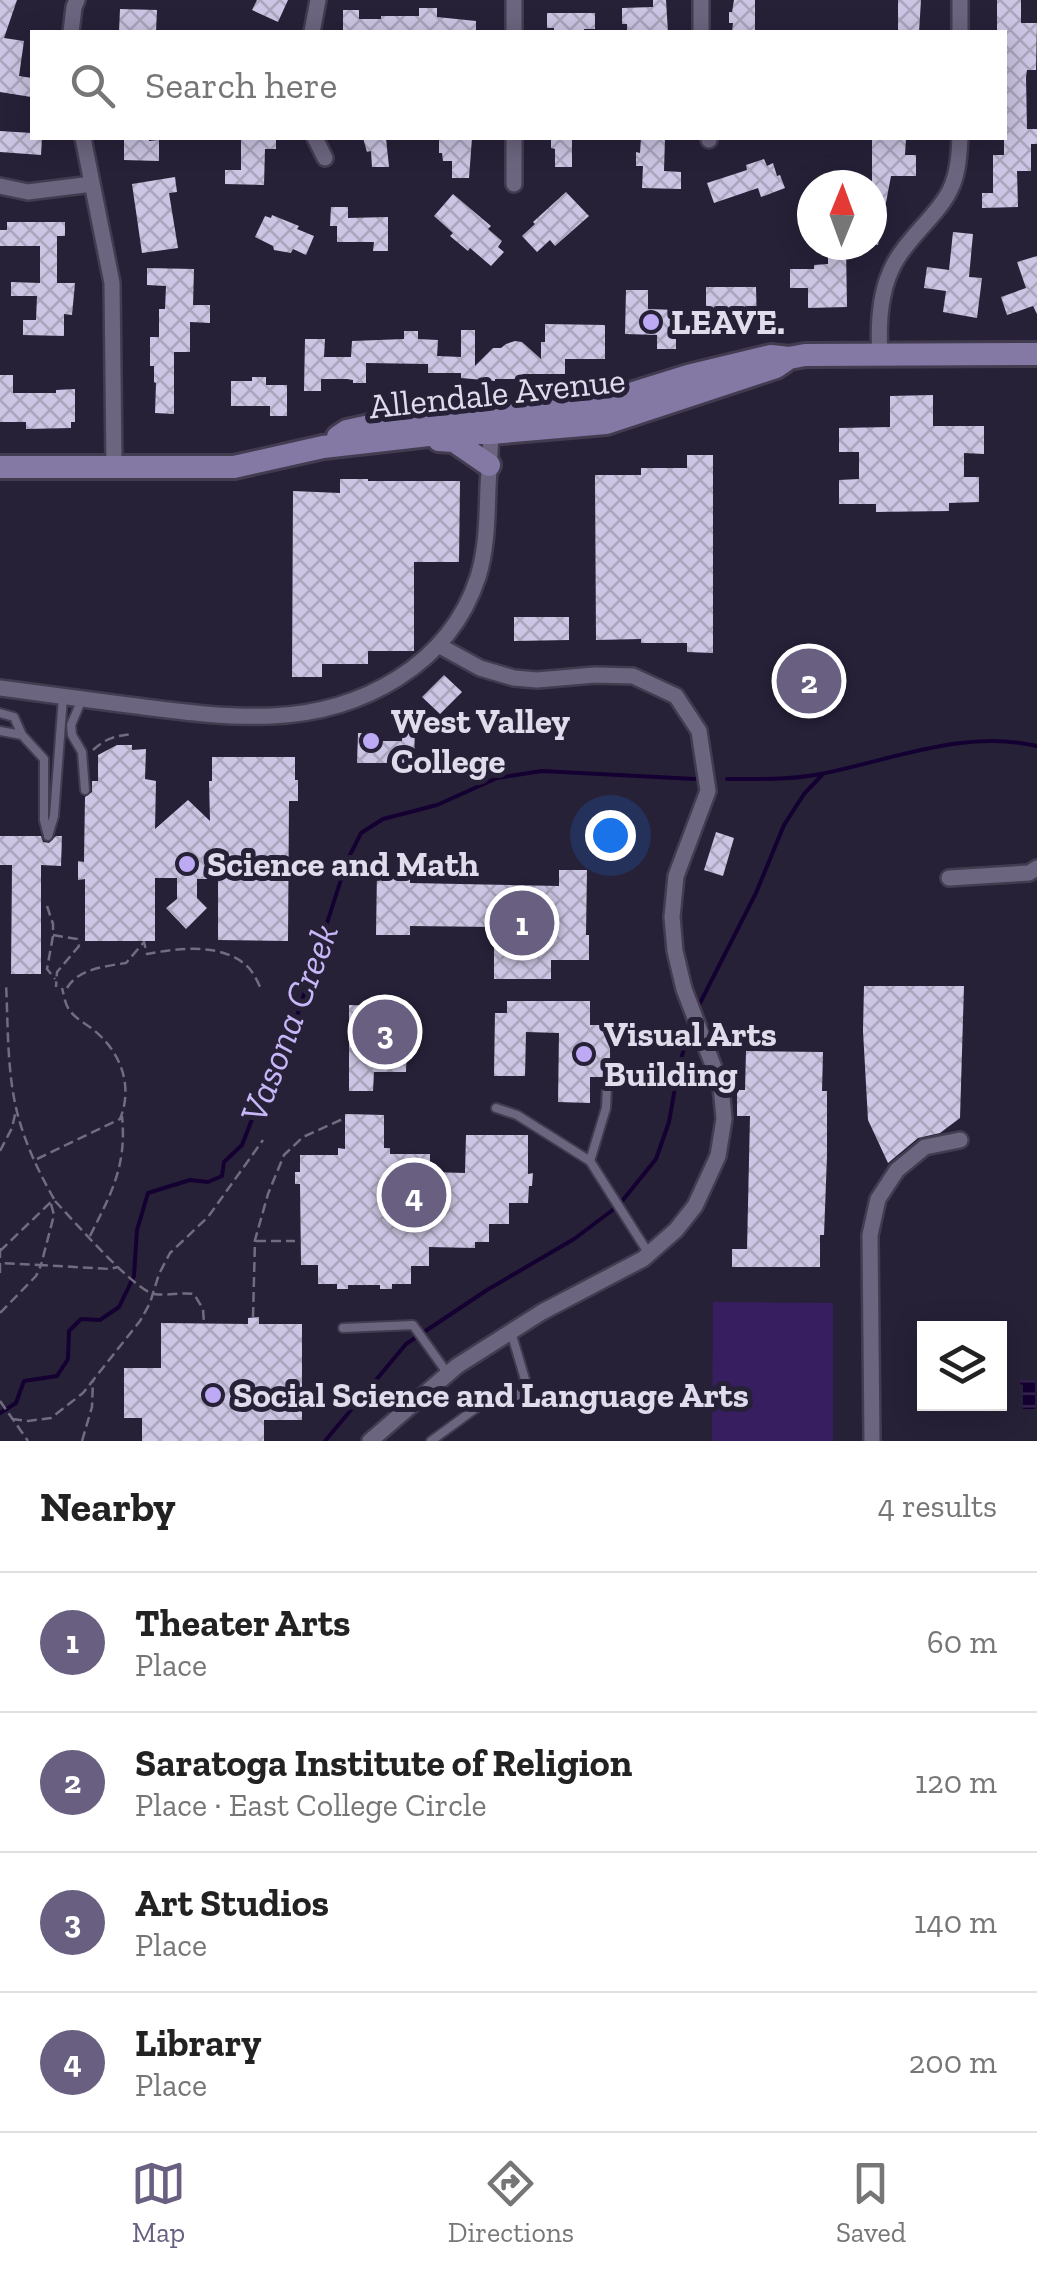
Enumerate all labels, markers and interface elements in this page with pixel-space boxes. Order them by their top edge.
search box [30,30,1007,140]
icon: search [65,58,120,113]
text: Search here [145,62,337,108]
north arrow [797,170,887,260]
place label: LEAVE. [671,301,785,343]
marker: LEAVE. [640,311,662,333]
street label: Allendale Avenue [367,359,627,427]
pin: 2 [776,644,842,718]
place label: West Valley College [391,700,570,782]
marker: West Valley College [360,730,382,752]
your location [585,810,636,861]
place label: Science and Math [207,843,479,885]
marker: Science and Math [176,853,198,875]
pin: 1 [490,886,554,960]
water label: Vasona Creek [230,917,348,1129]
pin: 3 [352,994,418,1070]
place label: Visual Arts Building [604,1013,777,1095]
marker: Visual Arts Building [573,1043,595,1065]
pin: 4 [382,1158,446,1232]
map controls [917,1321,1007,1411]
button: layers [917,1321,1007,1411]
place label: Social Science and Language Arts [233,1374,749,1416]
marker: Social Science and Language Arts [202,1384,224,1406]
text: Nearby [40,1481,176,1532]
text: 4 results [878,1487,997,1525]
text: Theater Arts [135,1600,351,1646]
text: 1 [66,1623,79,1661]
text: 60 m [927,1623,997,1661]
text: Place [135,1646,207,1684]
text: Saratoga Institute of Religion [135,1740,632,1786]
text: 2 [64,1763,81,1801]
text: 120 m [915,1763,997,1801]
text: Place · East College Circle [135,1786,487,1824]
text: Art Studios [135,1880,329,1926]
text: 3 [64,1903,81,1941]
text: 140 m [914,1903,997,1941]
text: Place [135,1926,207,1964]
text: Library [135,2020,261,2066]
text: 4 [63,2043,82,2081]
text: 200 m [909,2043,997,2081]
text: Place [135,2066,207,2104]
tab: Map [131,2156,186,2249]
tab: Directions [448,2156,574,2249]
tab: Saved [836,2156,906,2249]

